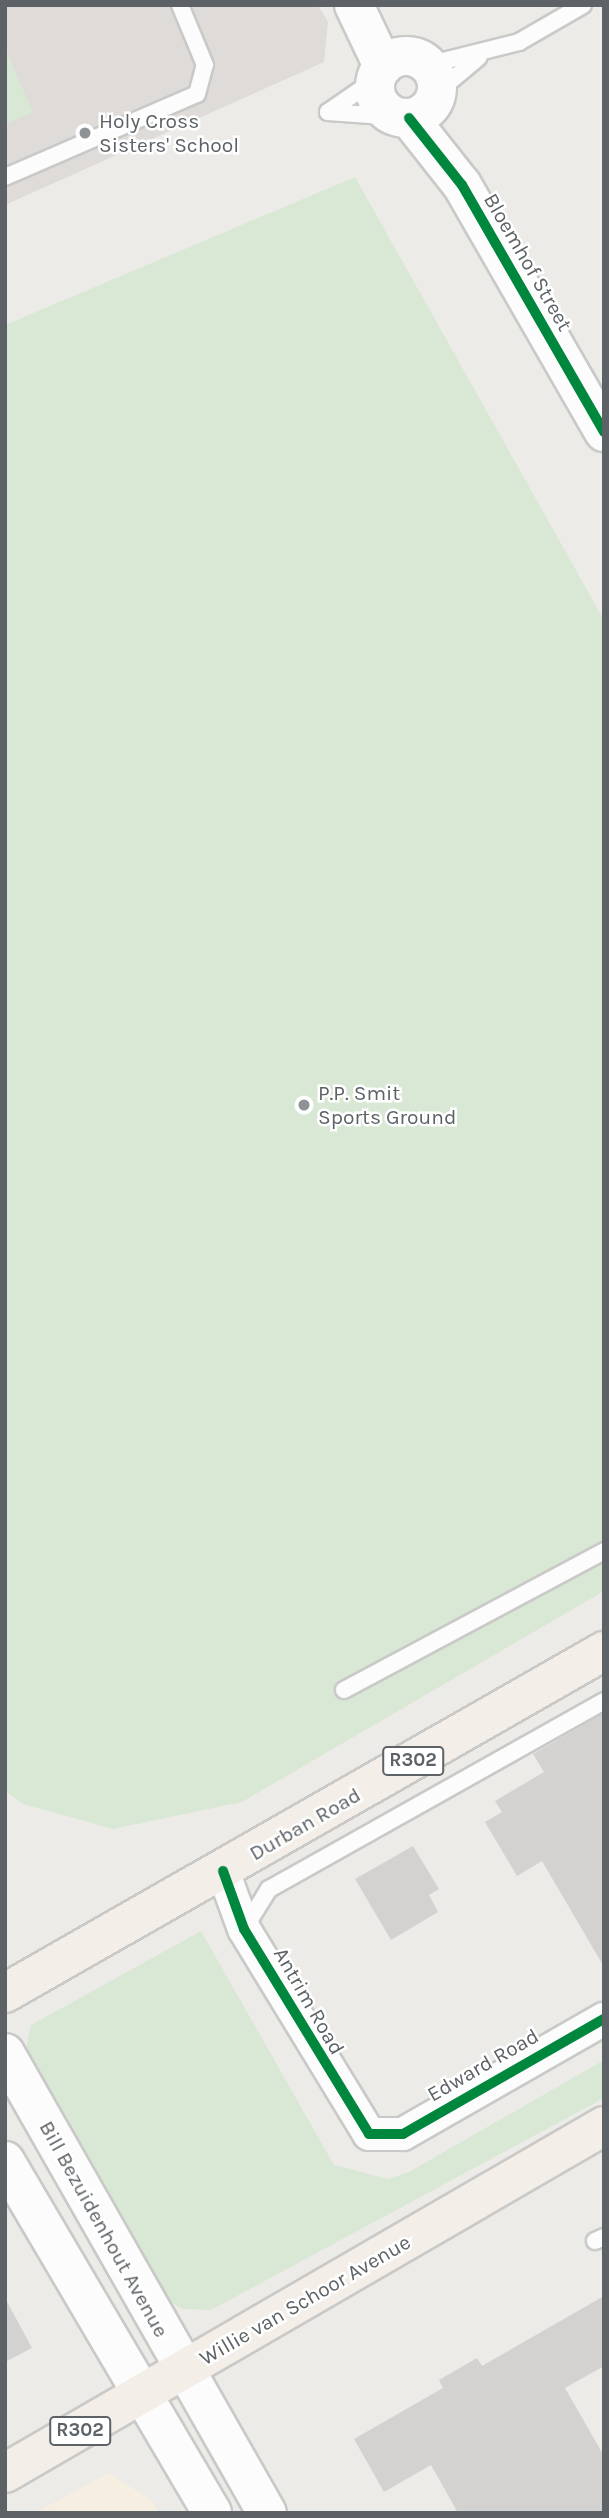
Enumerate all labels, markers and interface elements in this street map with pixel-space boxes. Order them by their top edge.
place label: Holy Cross Sisters' School [99,108,239,158]
marker: Holy Cross Sisters' School [77,125,93,141]
street label: Bloemhof Street [478,189,578,335]
place label: P.P. Smit Sports Ground [318,1080,456,1130]
marker: P.P. Smit Sports Ground [296,1097,312,1113]
road number: R302 [382,1746,444,1777]
street label: Durban Road [245,1782,365,1866]
street label: Antrim Road [268,1943,350,2059]
street label: Edward Road [423,2023,543,2107]
street label: Bill Bezuidenhout Avenue [34,2116,174,2342]
street label: Willie van Schoor Avenue [195,2229,415,2371]
road number: R302 [48,2416,112,2446]

